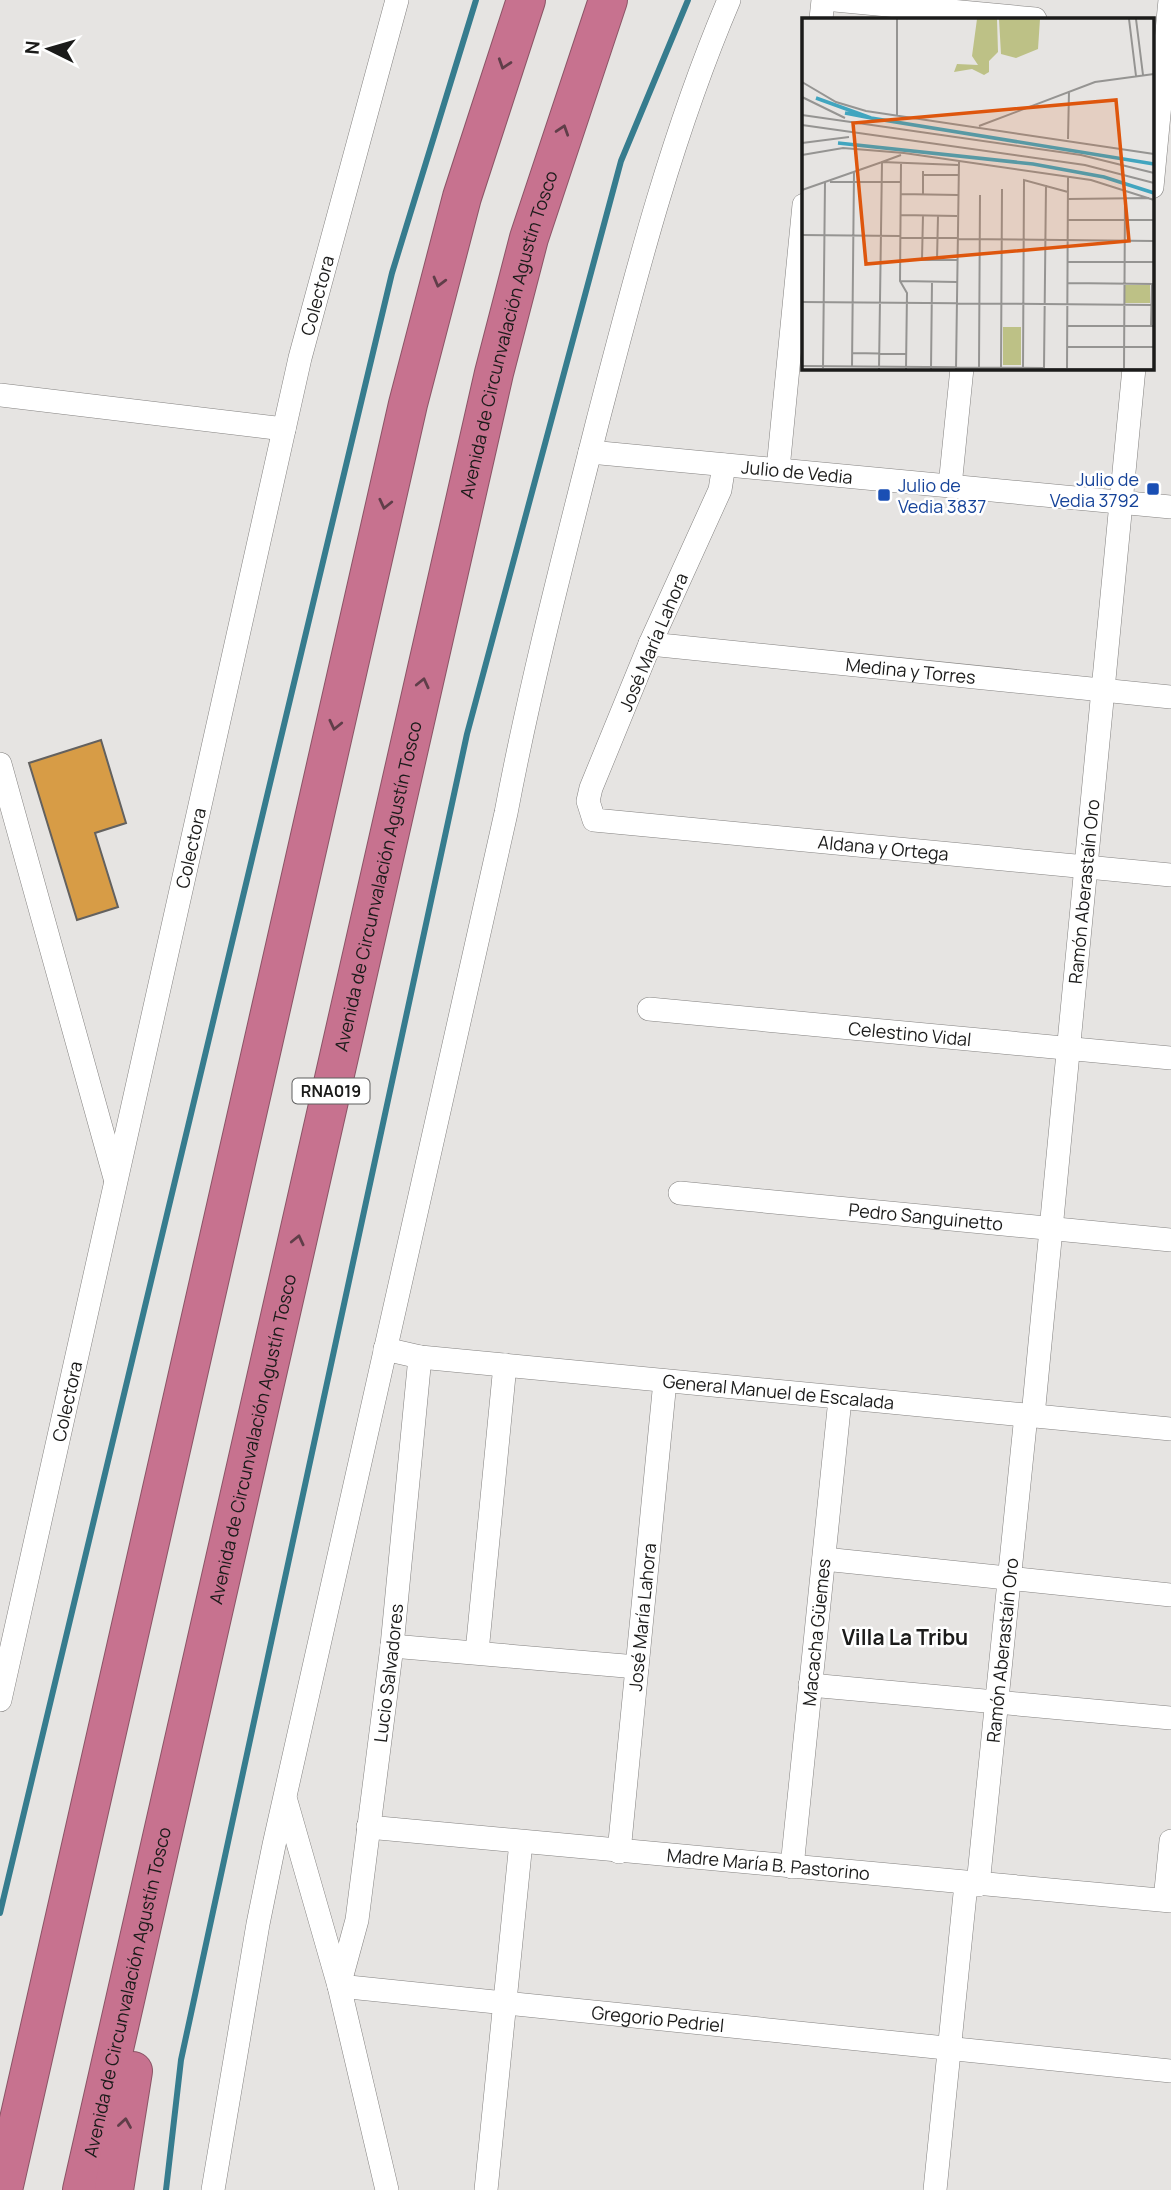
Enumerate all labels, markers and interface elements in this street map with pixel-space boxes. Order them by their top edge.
north arrow [14,14,84,84]
inset map [802,18,1154,369]
text: N [19,40,46,55]
one-way arrow [498,58,512,70]
one-way arrow [555,124,569,137]
street label: Avenida de Circunvalación Agustín Tosco [454,167,563,501]
street label: Colectora [295,253,339,338]
one-way arrow [433,276,447,288]
street label: Julio de Vedia [740,454,854,489]
place label: Julio de Vedia 3792 [1050,467,1139,512]
place label: Julio de Vedia 3837 [898,473,986,518]
marker: Julio de Vedia 3792 [1145,481,1161,497]
marker: Julio de Vedia 3837 [876,487,892,503]
one-way arrow [379,497,394,509]
street label: José María Lahora [613,569,693,715]
street label: Medina y Torres [844,652,977,689]
one-way arrow [415,677,430,689]
street label: Avenida de Circunvalación Agustín Tosco [329,719,427,1054]
one-way arrow [329,719,343,731]
street label: Ramón Aberastaín Oro [1063,798,1104,985]
street label: Colectora [170,805,211,891]
street label: Aldana y Ortega [817,829,950,866]
street label: Celestino Vidal [847,1016,972,1051]
road number: RNA019 [292,1078,370,1104]
street label: Pedro Sanguinetto [848,1197,1004,1236]
one-way arrow [289,1234,304,1246]
street label: Avenida de Circunvalación Agustín Tosco [203,1272,301,1606]
street label: Colectora [46,1359,87,1444]
street label: General Manuel de Escalada [662,1368,895,1414]
street label: José María Lahora [623,1542,661,1692]
street label: Macacha Güemes [797,1557,836,1707]
street label: Ramón Aberastaín Oro [981,1557,1023,1744]
street label: Lucio Salvadores [368,1602,408,1744]
district label: Villa La Tribu [842,1623,968,1651]
street label: Avenida de Circunvalación Agustín Tosco [78,1825,176,2159]
street label: Madre María B. Pastorino [666,1843,871,1885]
street label: Gregorio Pedriel [590,2000,725,2037]
one-way arrow [117,2117,132,2128]

